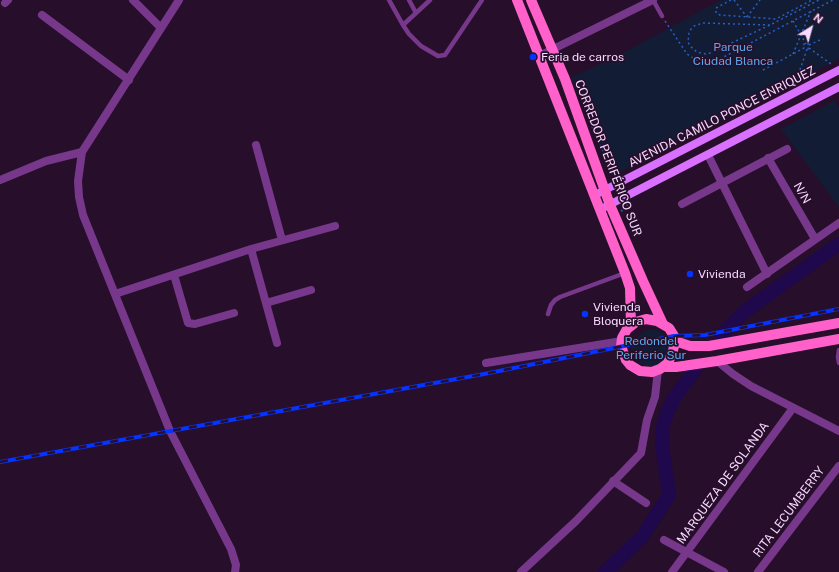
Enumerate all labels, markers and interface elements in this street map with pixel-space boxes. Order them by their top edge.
north arrow [791,8,831,48]
text: N [811,11,825,26]
park label: Parque Ciudad Blanca [693,40,773,68]
place label: Feria de carros [541,50,624,64]
marker: Feria de carros [528,52,538,62]
street label: AVENIDA CAMILO PONCE ENRIQUEZ [626,63,818,171]
street label: CORREDOR PERIFÉRICO SUR [571,78,645,238]
street label: N/N [790,180,814,206]
place label: Vivienda [698,267,746,281]
marker: Vivienda [685,269,695,279]
place label: Vivienda Bloquera [593,300,643,328]
marker: Vivienda Bloquera [580,309,590,319]
park label: Redondel Periferio Sur [616,334,686,362]
street label: MARQUEZA DE SOLANDA [674,419,772,547]
street label: RITA LECUMBERRY [750,464,828,560]

